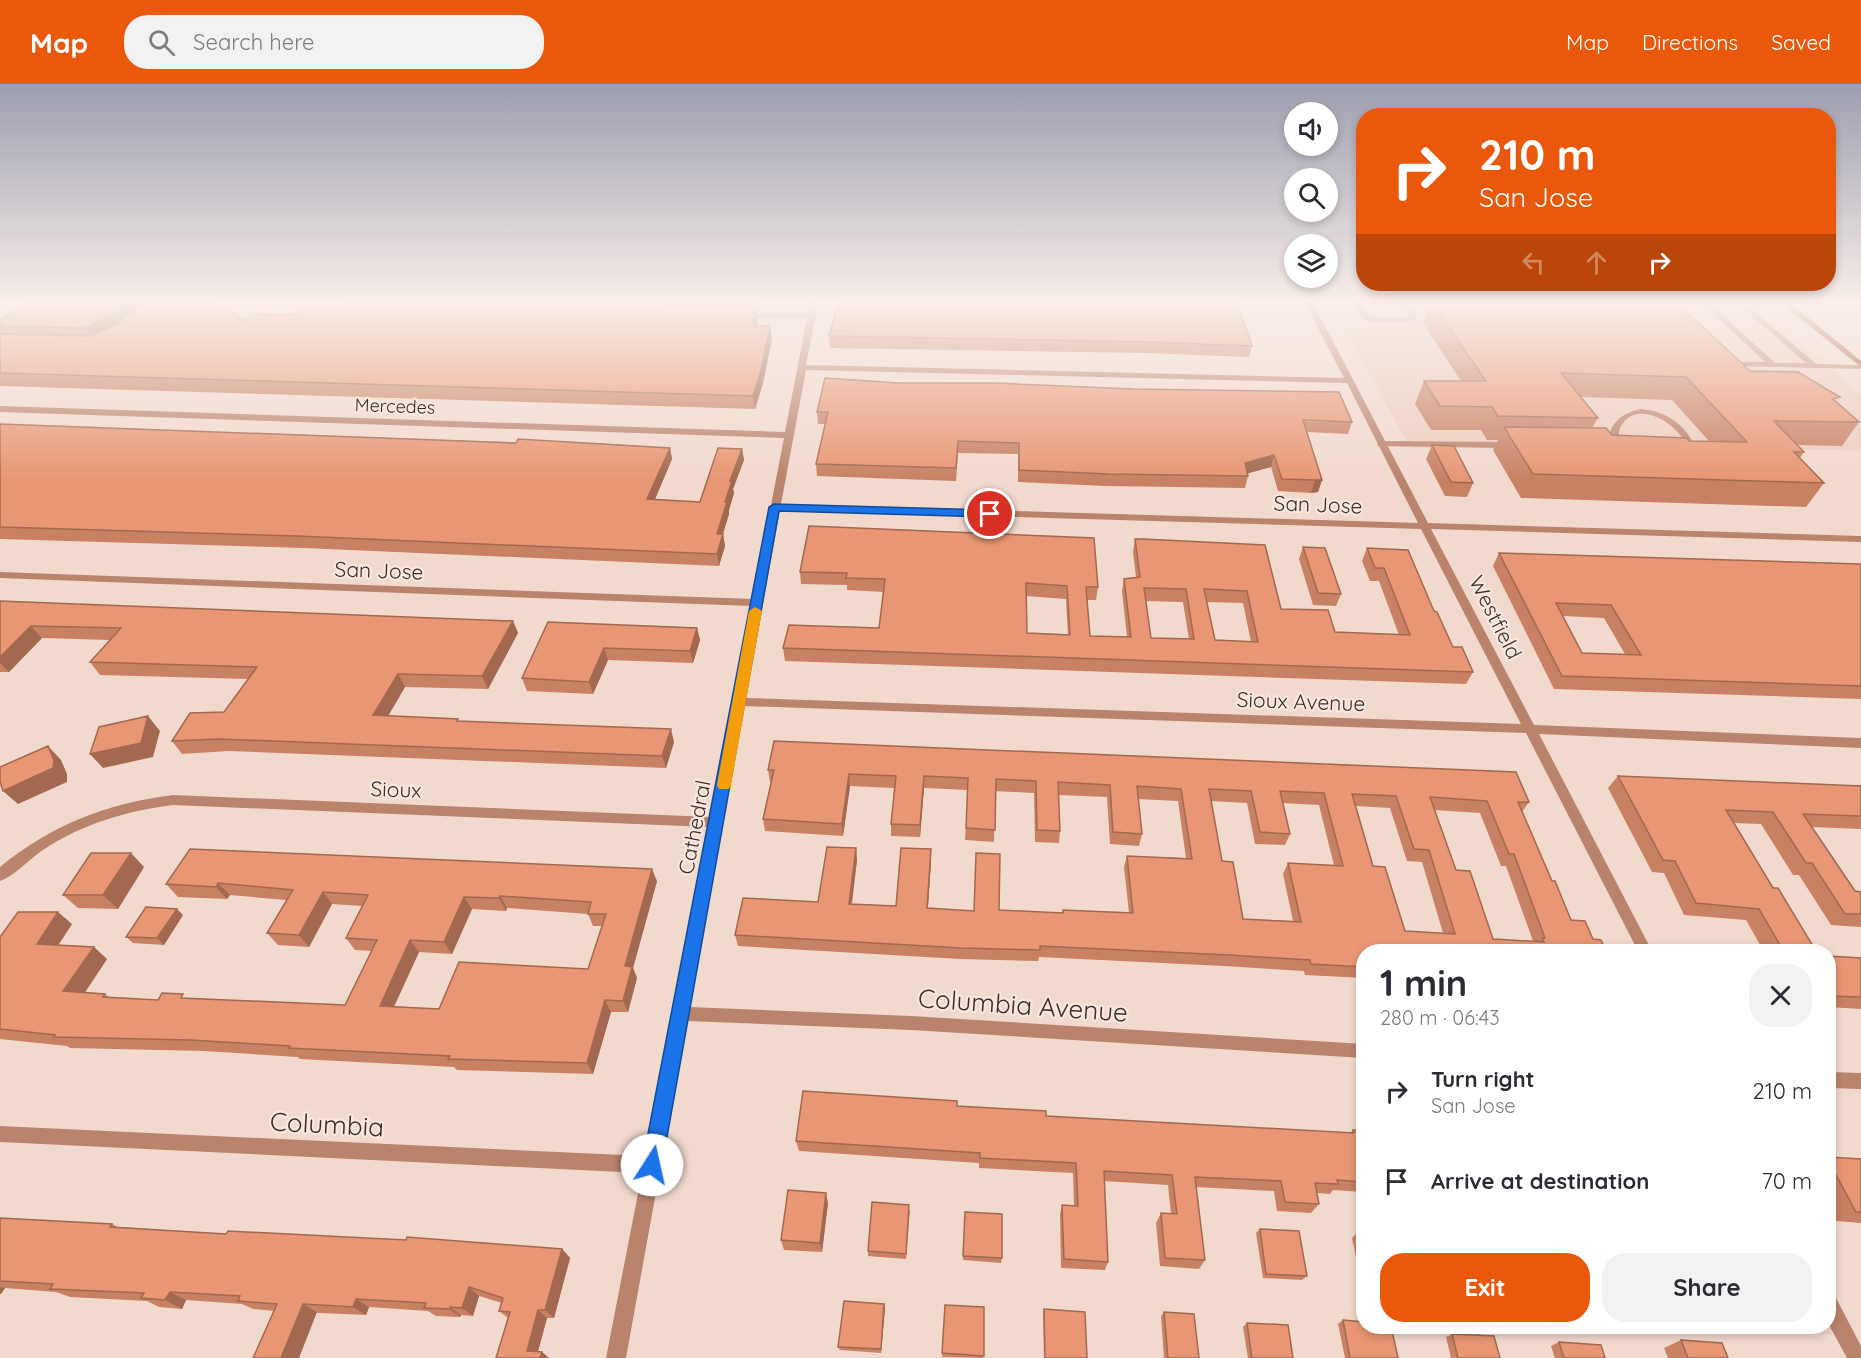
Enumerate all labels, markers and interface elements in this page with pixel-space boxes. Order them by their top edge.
search box [124,15,544,69]
text: Map [30,25,88,60]
icon: search [145,26,178,59]
text: Search here [193,28,315,56]
text: Map [1566,29,1609,55]
text: Directions [1642,29,1738,55]
text: Saved [1771,29,1831,55]
map controls [1284,102,1338,288]
button: sound [1284,102,1338,156]
text: 210 m [1479,128,1596,181]
icon: right [1380,132,1458,210]
button: search [1284,168,1338,222]
text: San Jose [1479,180,1593,214]
button: layers [1284,234,1338,288]
icon: left [1517,246,1550,279]
icon: ahead [1580,246,1613,279]
icon: right [1643,246,1676,279]
street label: Mercedes [354,393,436,419]
pin [964,488,1015,539]
street label: San Jose [1273,489,1363,519]
icon: arrive [973,497,1006,530]
street label: San Jose [334,555,424,585]
street label: Westfield [1464,571,1528,663]
street label: Sioux Avenue [1236,686,1366,716]
street label: Sioux [370,775,422,803]
street label: Cathedral [672,778,716,876]
text: 1 min [1380,960,1467,1005]
button: close [1749,964,1812,1027]
street label: Columbia Avenue [917,981,1129,1029]
text: 280 m · 06:43 [1380,1005,1500,1030]
text: Turn right [1431,1065,1535,1093]
icon: right [1380,1075,1413,1108]
text: 210 m [1753,1077,1812,1105]
text: San Jose [1431,1093,1516,1118]
street label: Columbia [269,1105,385,1143]
position arrow [620,1133,684,1197]
icon: arrive [1380,1165,1413,1198]
text: Arrive at destination [1431,1167,1649,1195]
text: 70 m [1762,1167,1812,1195]
button: Exit [1380,1253,1590,1322]
button: Share [1602,1253,1812,1322]

